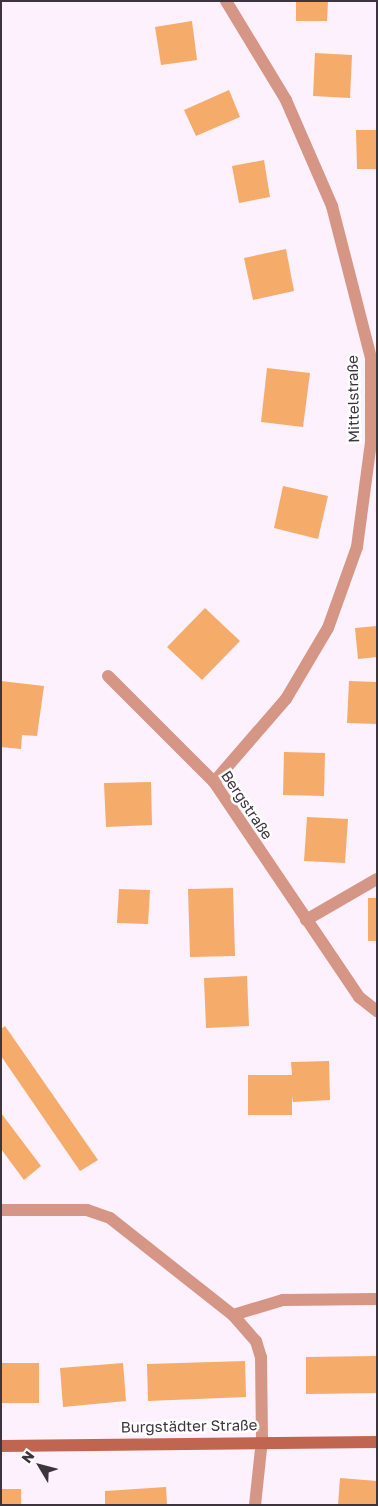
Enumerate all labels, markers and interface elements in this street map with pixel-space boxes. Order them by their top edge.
street label: Mittelstraße [343,355,363,443]
street label: Bergstraße [217,767,277,843]
street label: Burgstädter Straße [120,1416,258,1436]
north arrow [15,1441,65,1491]
text: N [18,1447,38,1466]

